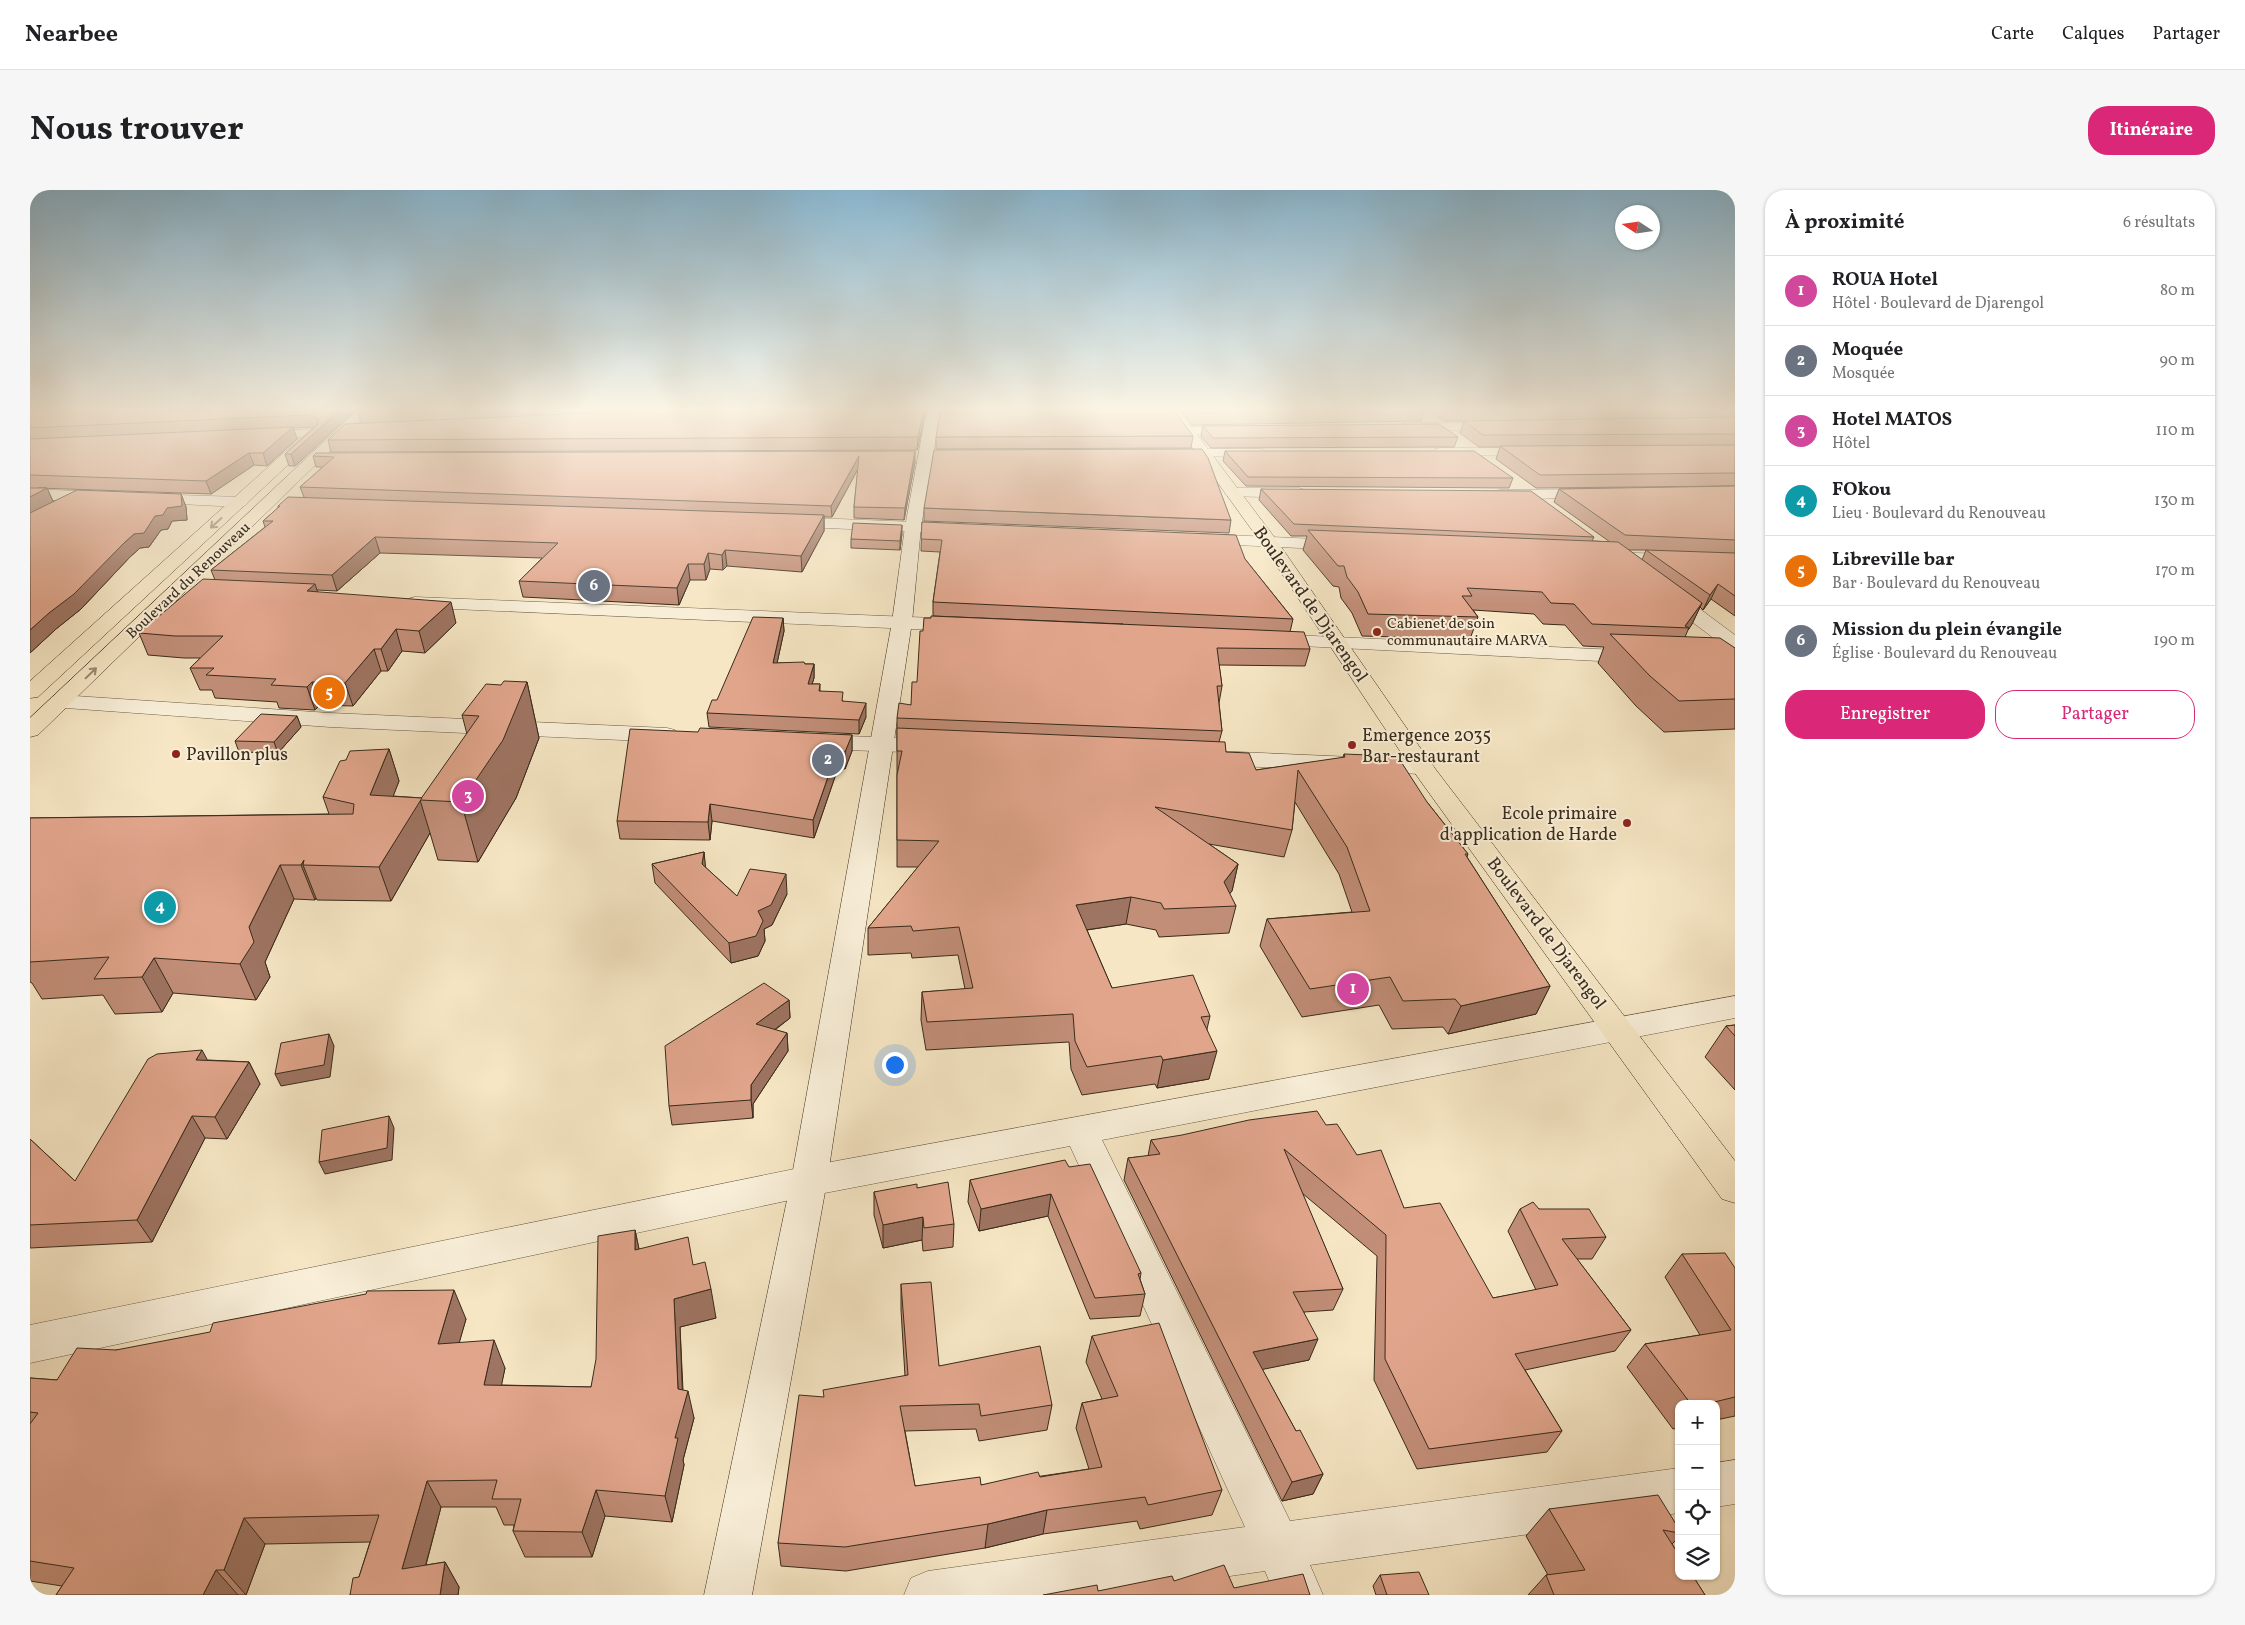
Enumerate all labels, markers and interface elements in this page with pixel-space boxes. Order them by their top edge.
text: Nearbee [25,18,118,52]
text: Carte [1991,22,2034,47]
text: Calques [2062,22,2124,47]
text: Partager [2152,22,2220,47]
text: Nous trouver [30,106,244,154]
button: Itinéraire [2088,106,2215,155]
north arrow [1615,205,1660,250]
text: À proximité [1785,208,1904,237]
text: 6 résultats [2123,212,2195,234]
text: ROUA Hotel [1832,267,1938,293]
text: 1 [1798,280,1804,302]
text: 80 m [2160,280,2195,302]
text: Hôtel · Boulevard de Djarengol [1832,293,2044,315]
text: Moquée [1832,337,1903,363]
text: 2 [1797,350,1805,372]
text: 90 m [2159,350,2195,372]
text: Mosquée [1832,363,1895,385]
text: Hotel MATOS [1832,407,1952,433]
text: 3 [1797,420,1805,442]
text: 110 m [2156,420,2195,442]
text: Hôtel [1832,433,1870,455]
text: FOkou [1832,477,1891,503]
text: 4 [1796,490,1806,512]
text: 130 m [2154,490,2195,512]
text: Lieu · Boulevard du Renouveau [1832,503,2046,525]
street label: Boulevard du Renouveau [122,518,256,644]
one-way arrow [209,518,222,529]
street label: Boulevard de Djarengol [1247,522,1373,688]
text: Libreville bar [1832,547,1955,573]
text: 5 [1797,560,1805,582]
text: 170 m [2155,560,2195,582]
pin: 6 [578,567,610,605]
text: Bar · Boulevard du Renouveau [1832,573,2040,595]
place label: Cabienet de soin communautaire MARVA [1387,614,1548,652]
text: Mission du plein évangile [1832,617,2062,643]
marker: Cabienet de soin communautaire MARVA [1371,626,1383,638]
text: 6 [1797,630,1805,652]
text: 190 m [2153,630,2195,652]
text: Église · Boulevard du Renouveau [1832,643,2057,665]
one-way arrow [84,667,96,679]
pin: 5 [313,674,345,712]
button: Enregistrer [1785,690,1985,739]
button: Partager [1995,690,2195,739]
place label: Emergence 2035 Bar-restaurant [1362,724,1491,770]
marker: Emergence 2035 Bar-restaurant [1346,739,1358,751]
pin: 2 [812,741,844,779]
place label: Pavillon plus [186,743,288,768]
marker: Pavillon plus [170,748,182,760]
pin: 3 [452,777,484,815]
place label: Ecole primaire d'application de Harde [1440,802,1617,848]
marker: Ecole primaire d'application de Harde [1621,817,1633,829]
street label: Boulevard de Djarengol [1480,853,1611,1015]
pin: 4 [144,888,176,926]
pin: 1 [1337,970,1369,1008]
your location [882,1052,908,1078]
map controls [1675,1400,1720,1580]
button: + [1675,1400,1720,1445]
button: − [1675,1445,1720,1490]
button: locate [1675,1490,1720,1535]
button: layers [1675,1535,1720,1580]

